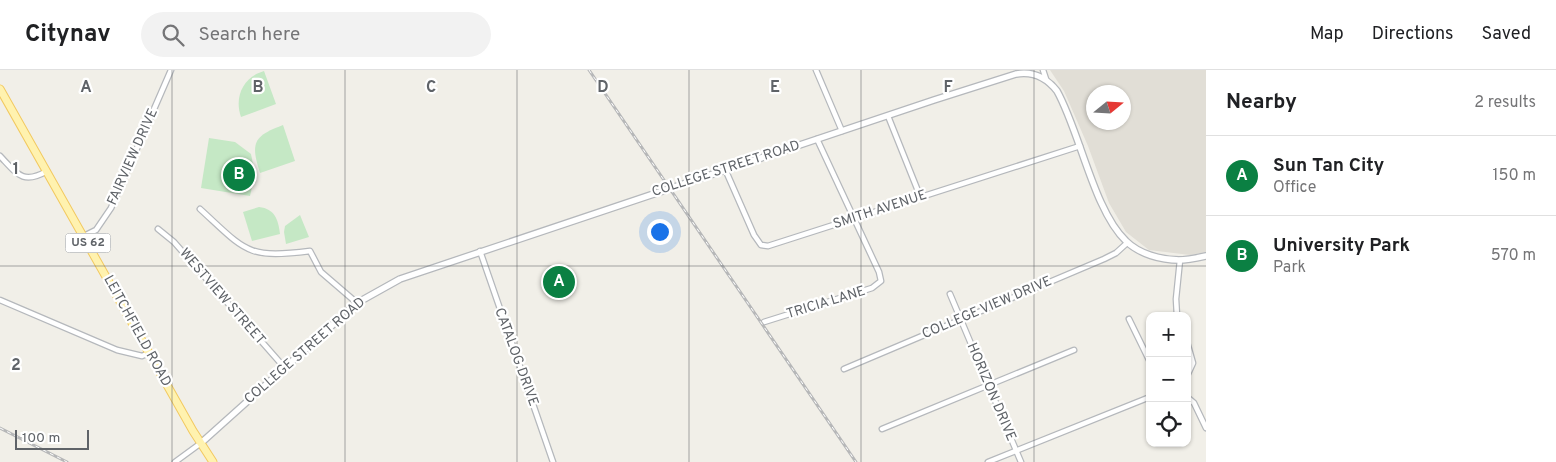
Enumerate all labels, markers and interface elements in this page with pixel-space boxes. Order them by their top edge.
search box [141,12,491,57]
text: Citynav [25,20,111,50]
icon: search [159,21,187,49]
text: Search here [199,23,300,47]
text: Map [1310,23,1344,46]
text: Directions [1372,23,1454,46]
text: Saved [1482,23,1531,46]
text: A [80,78,92,98]
text: B [252,78,264,98]
text: C [426,78,436,98]
text: D [597,78,609,98]
text: E [770,78,780,98]
text: F [943,78,953,98]
north arrow [1086,85,1131,130]
text: Nearby [1226,89,1297,116]
text: 2 results [1474,93,1536,113]
street label: FAIRVIEW DRIVE [104,106,162,208]
street label: COLLEGE STREET ROAD [650,137,802,201]
text: Sun Tan City [1273,154,1384,178]
pin: B [223,156,255,194]
text: 1 [13,160,19,180]
text: A [1236,166,1248,186]
text: 150 m [1493,166,1536,186]
text: Office [1273,178,1316,198]
street label: SMITH AVENUE [831,187,929,233]
your location [647,219,673,245]
road number: US 62 [66,234,110,252]
text: University Park [1273,234,1410,258]
street label: WESTVIEW STREET [175,245,269,349]
text: B [1236,246,1248,266]
text: 570 m [1491,246,1536,266]
text: Park [1273,258,1306,278]
pin: A [543,263,575,301]
street label: LEITCHFIELD ROAD [99,272,175,390]
street label: COLLEGE VIEW DRIVE [920,273,1054,343]
street label: TRICIA LANE [784,283,868,323]
street label: COLLEGE STREET ROAD [241,294,369,408]
street label: CATALOG DRIVE [490,306,542,408]
map controls [1146,312,1191,447]
button: + [1146,312,1191,357]
street label: HORIZON DRIVE [963,340,1019,444]
text: 2 [11,356,21,376]
button: − [1146,357,1191,402]
button: locate [1146,402,1191,447]
scale bar [15,427,89,450]
text: 100 m [22,430,60,447]

